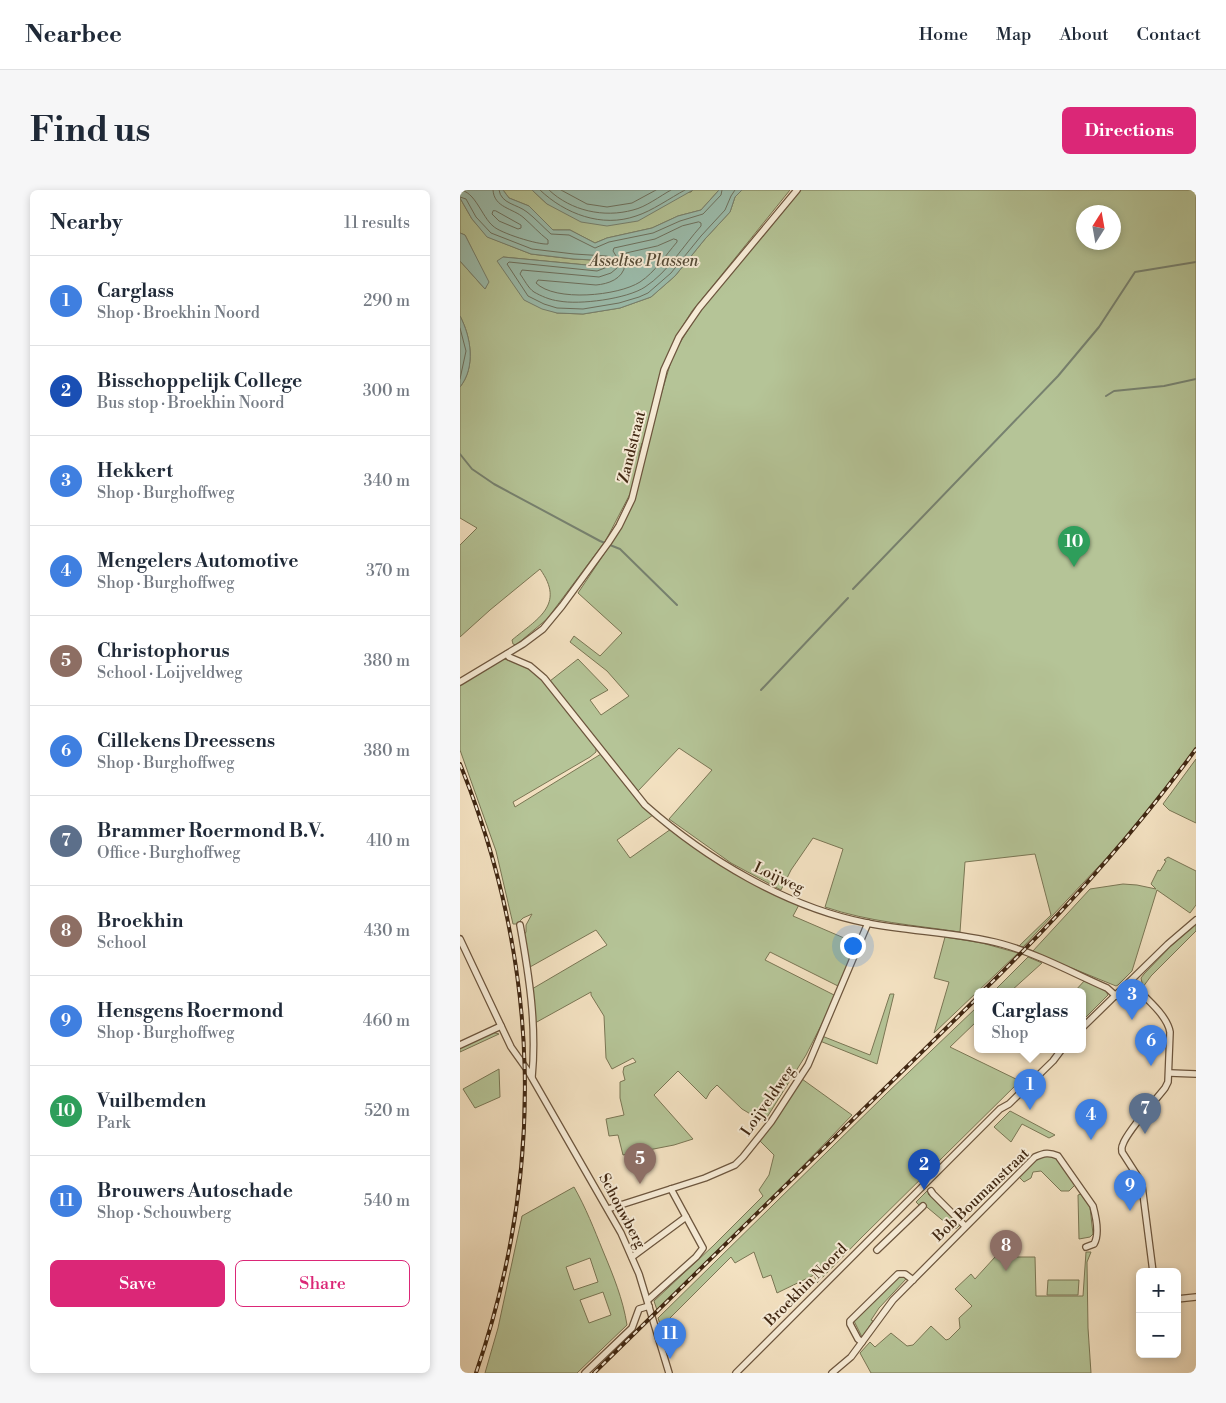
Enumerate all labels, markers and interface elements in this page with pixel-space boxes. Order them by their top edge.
text: Nearbee [25,20,122,50]
text: Home [919,23,968,46]
text: Map [996,23,1032,46]
text: About [1060,23,1109,46]
text: Contact [1137,23,1201,46]
button: Directions [1062,107,1196,154]
text: Find us [30,109,150,152]
north arrow [1076,205,1121,250]
text: Nearby [50,210,123,236]
text: 11 results [344,213,410,233]
water label: Asseltse Plassen [588,251,699,271]
text: Carglass [97,279,174,303]
text: 1 [62,291,70,311]
text: 290 m [363,291,410,311]
text: Shop · Broekhin Noord [97,303,260,323]
text: Bisschoppelijk College [97,369,302,393]
text: 2 [61,381,71,401]
text: 300 m [363,381,410,401]
text: Bus stop · Broekhin Noord [97,393,284,413]
street label: Zandstraat [614,408,650,485]
text: Hekkert [97,459,173,483]
text: 3 [61,471,71,491]
text: 340 m [363,471,410,491]
text: Shop · Burghoffweg [97,483,235,503]
pin: 10 [1058,526,1090,567]
text: Mengelers Automotive [97,549,298,573]
text: 4 [61,561,71,581]
text: 370 m [366,561,410,581]
text: Shop · Burghoffweg [97,573,235,593]
text: Christophorus [97,639,230,663]
text: 5 [61,651,71,671]
text: 380 m [363,651,410,671]
text: School · Loijveldweg [97,663,243,683]
text: Cillekens Dreessens [97,729,275,753]
text: 6 [61,741,71,761]
text: 380 m [363,741,410,761]
text: Shop · Burghoffweg [97,753,235,773]
text: Brammer Roermond B.V. [97,819,325,843]
text: 7 [61,831,71,851]
text: 410 m [366,831,410,851]
text: Office · Burghoffweg [97,843,241,863]
street label: Loijweg [751,858,807,898]
text: Broekhin [97,909,183,933]
text: 8 [61,921,71,941]
text: 430 m [364,921,410,941]
text: School [97,933,146,953]
your location [840,933,866,959]
pin: 3 [1116,979,1148,1020]
popup [974,988,1086,1053]
text: Hensgens Roermond [97,999,284,1023]
text: Carglass [992,999,1068,1023]
text: 9 [61,1011,71,1031]
text: 460 m [363,1011,410,1031]
text: Shop · Burghoffweg [97,1023,235,1043]
text: Shop [992,1023,1029,1043]
pin: 6 [1135,1025,1167,1066]
street label: Loijveldweg [737,1062,799,1140]
pin: 1 [1014,1069,1046,1110]
text: Vuilbemden [97,1089,206,1113]
pin: 7 [1129,1093,1161,1134]
pin: 4 [1075,1099,1107,1140]
text: 10 [57,1101,75,1121]
text: 520 m [364,1101,410,1121]
text: Park [97,1113,130,1133]
pin: 5 [624,1143,656,1184]
street label: Bob Boumanstraat [928,1144,1034,1247]
pin: 2 [908,1149,940,1190]
street label: Schouwberg [594,1170,650,1252]
pin: 9 [1114,1170,1146,1211]
text: Brouwers Autoschade [97,1179,293,1203]
text: 11 [58,1191,74,1211]
text: 540 m [363,1191,410,1211]
text: Shop · Schouwberg [97,1203,231,1223]
pin: 8 [990,1230,1022,1271]
street label: Broekhin Noord [760,1239,852,1331]
button: Save [50,1260,225,1307]
button: Share [235,1260,410,1307]
map controls [1136,1268,1181,1358]
button: + [1136,1268,1181,1313]
button: − [1136,1313,1181,1358]
pin: 11 [654,1318,686,1359]

